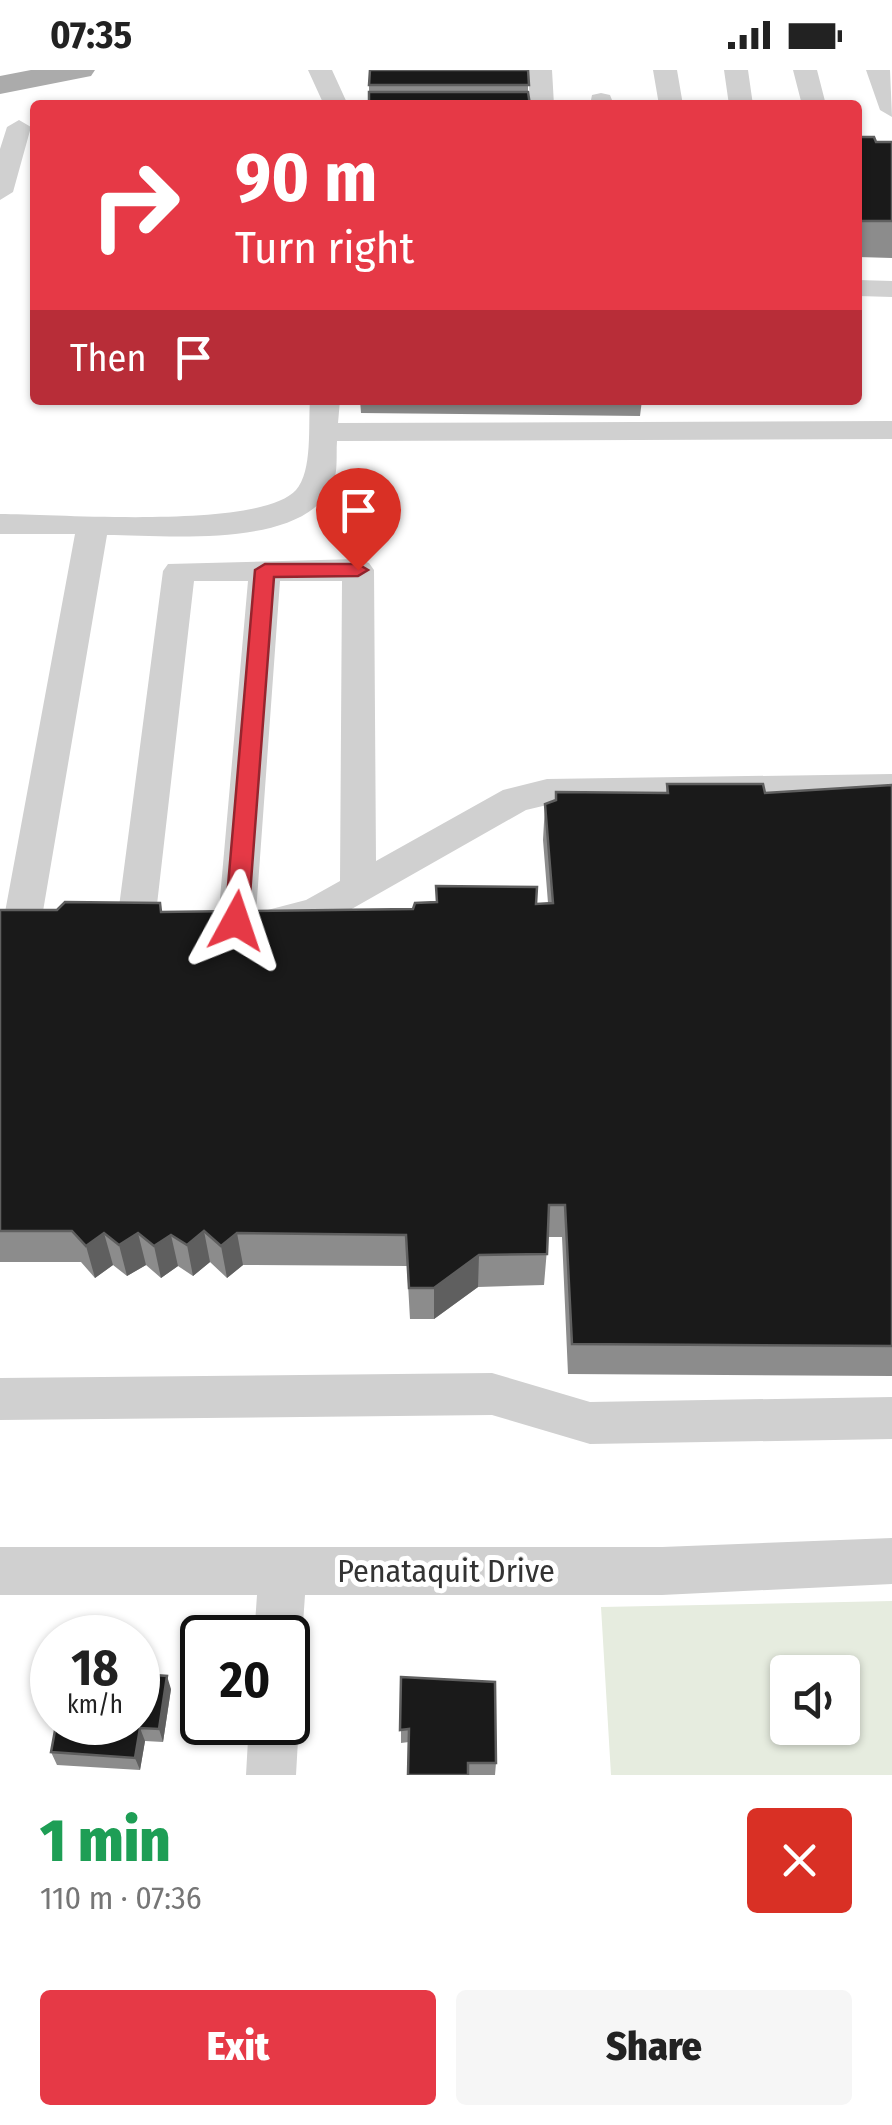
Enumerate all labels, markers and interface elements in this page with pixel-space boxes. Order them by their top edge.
text: 07:35 [50,12,132,58]
text: 90 m [235,136,377,220]
icon: right [70,140,200,270]
text: Turn right [235,221,414,275]
icon: arrive [166,330,221,385]
text: Then [70,335,146,381]
pin [316,468,401,571]
icon: arrive [331,483,386,538]
position arrow [184,869,288,973]
street label: Penataquit Drive [337,1552,555,1590]
speed limit sign: 20 [180,1615,310,1745]
text: 18 [71,1638,119,1698]
map controls [770,1655,860,1745]
button: sound [770,1655,860,1745]
text: km/h [67,1690,123,1720]
text: 1 min [40,1805,171,1877]
button: close [747,1808,852,1913]
text: 110 m · 07:36 [40,1879,202,1917]
button: Exit [40,1990,436,2105]
button: Share [456,1990,852,2105]

